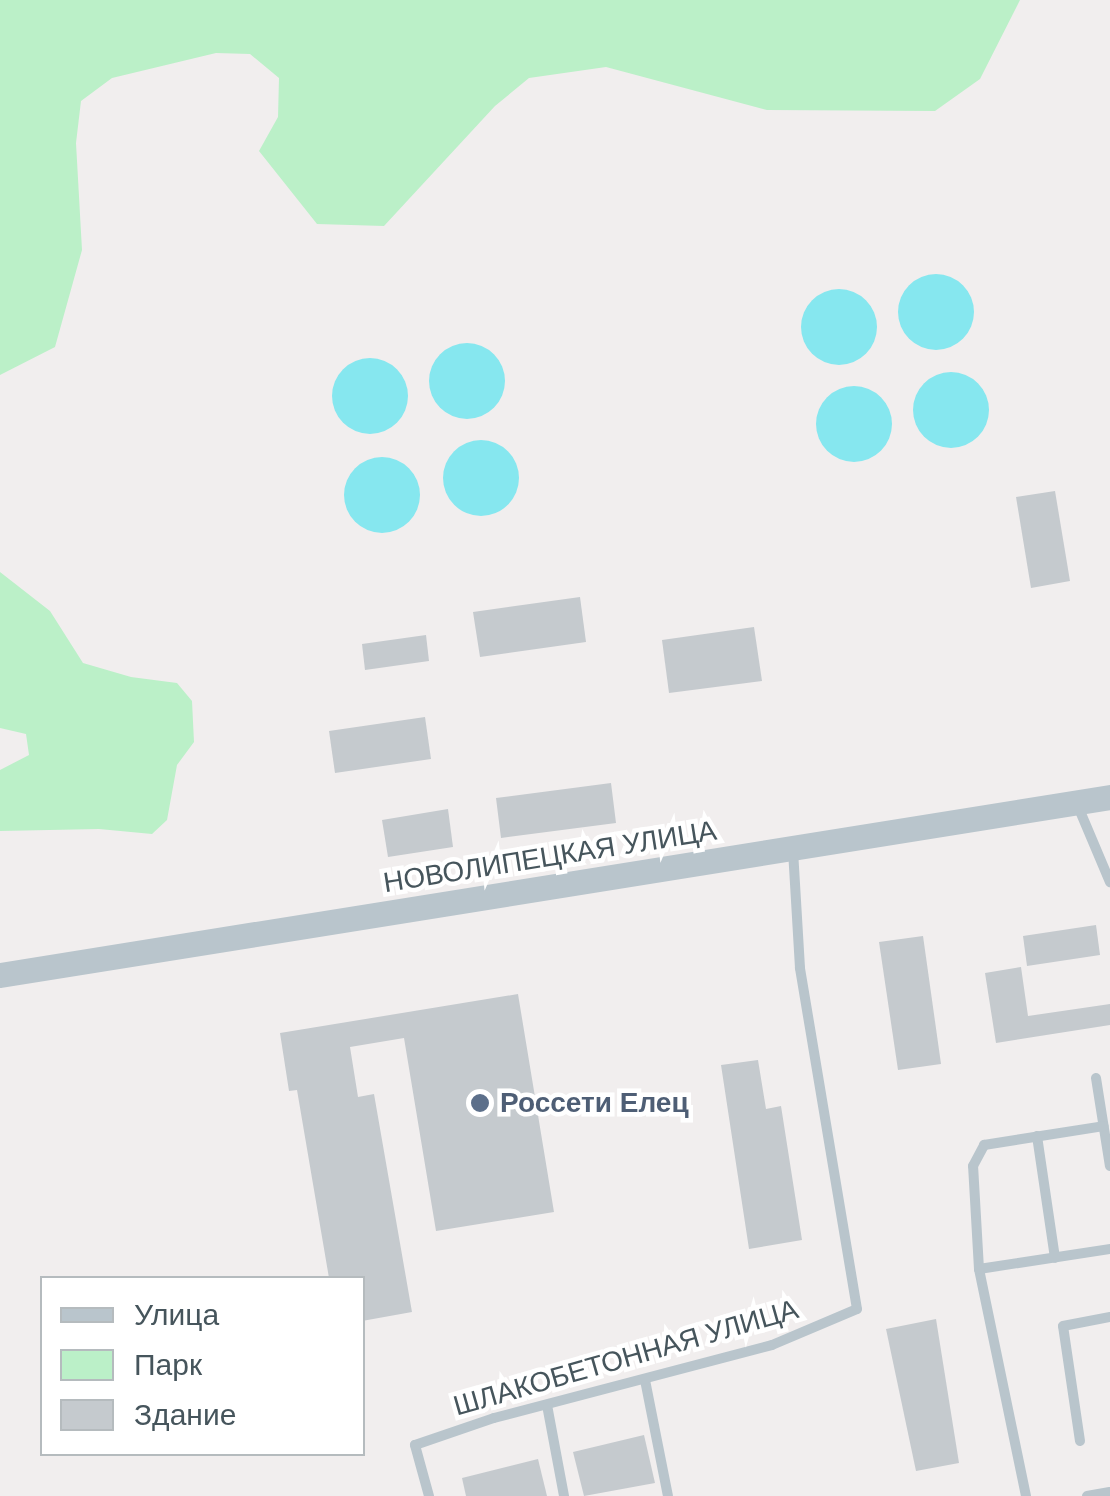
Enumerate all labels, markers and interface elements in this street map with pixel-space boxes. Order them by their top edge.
street label: НОВОЛИПЕЦКАЯ УЛИЦА [381,814,719,900]
place label: Россети Елец [500,1086,689,1120]
marker: Россети Елец [469,1092,491,1114]
legend [40,1276,365,1456]
street label: ШЛАКОБЕТОННАЯ УЛИЦА [450,1293,802,1423]
text: Улица [134,1298,219,1331]
text: Парк [134,1348,202,1381]
text: Здание [134,1398,236,1431]

